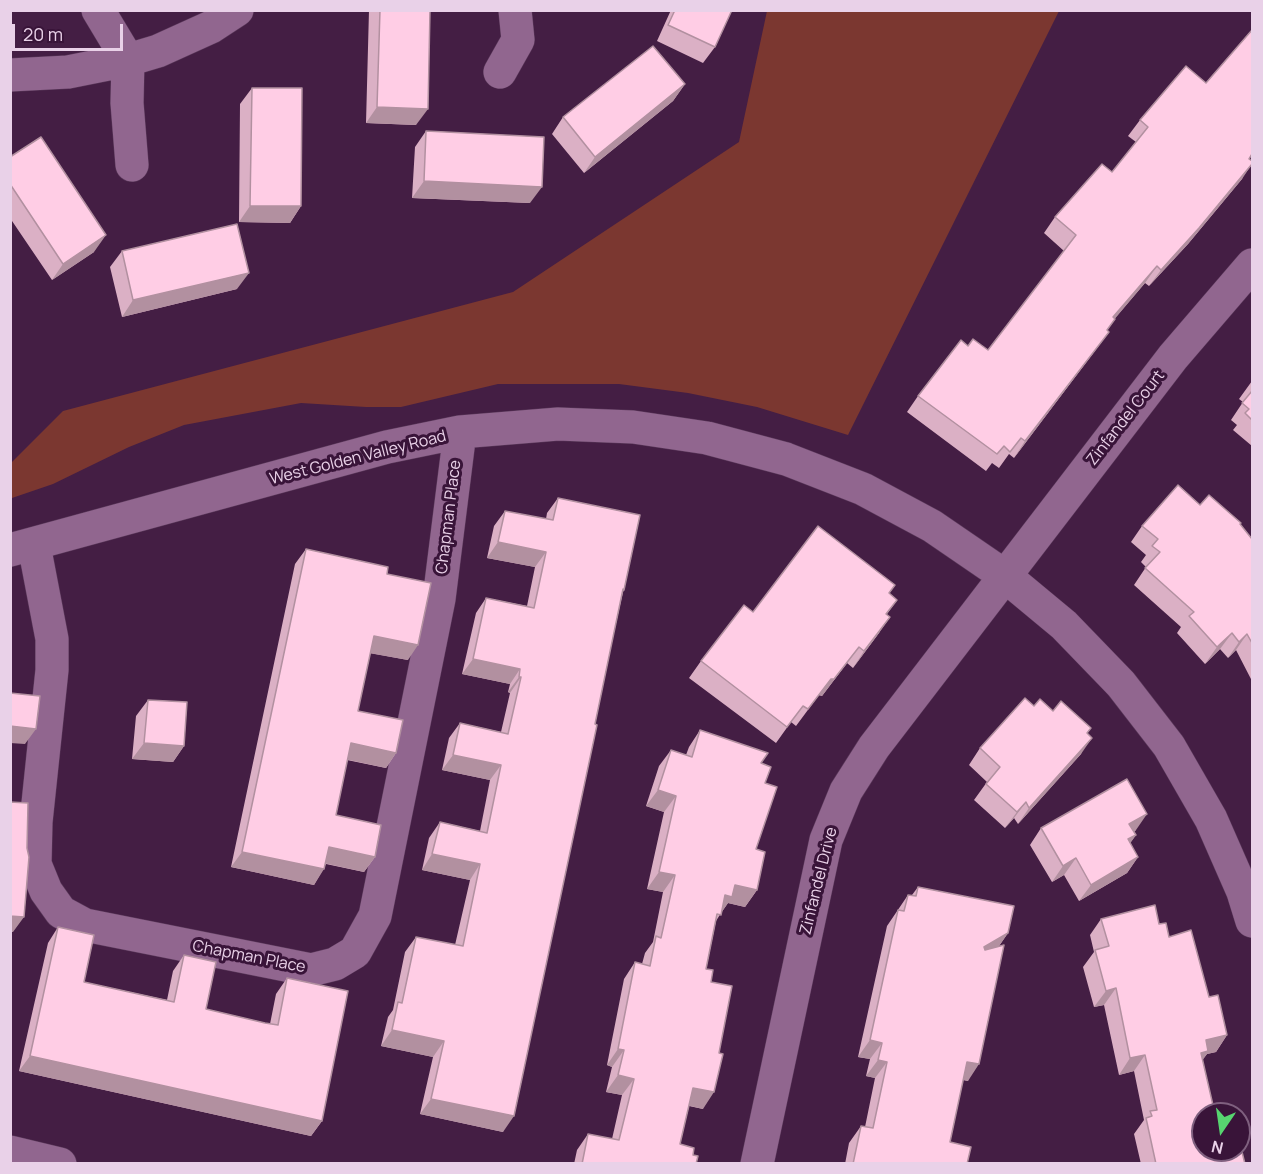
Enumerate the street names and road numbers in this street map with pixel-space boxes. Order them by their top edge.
street label: Zinfandel Court [1083,367,1169,469]
street label: West Golden Valley Road [268,427,448,489]
street label: Chapman Place [432,459,466,575]
street label: Zinfandel Drive [796,825,842,937]
street label: Chapman Place [191,937,307,977]

